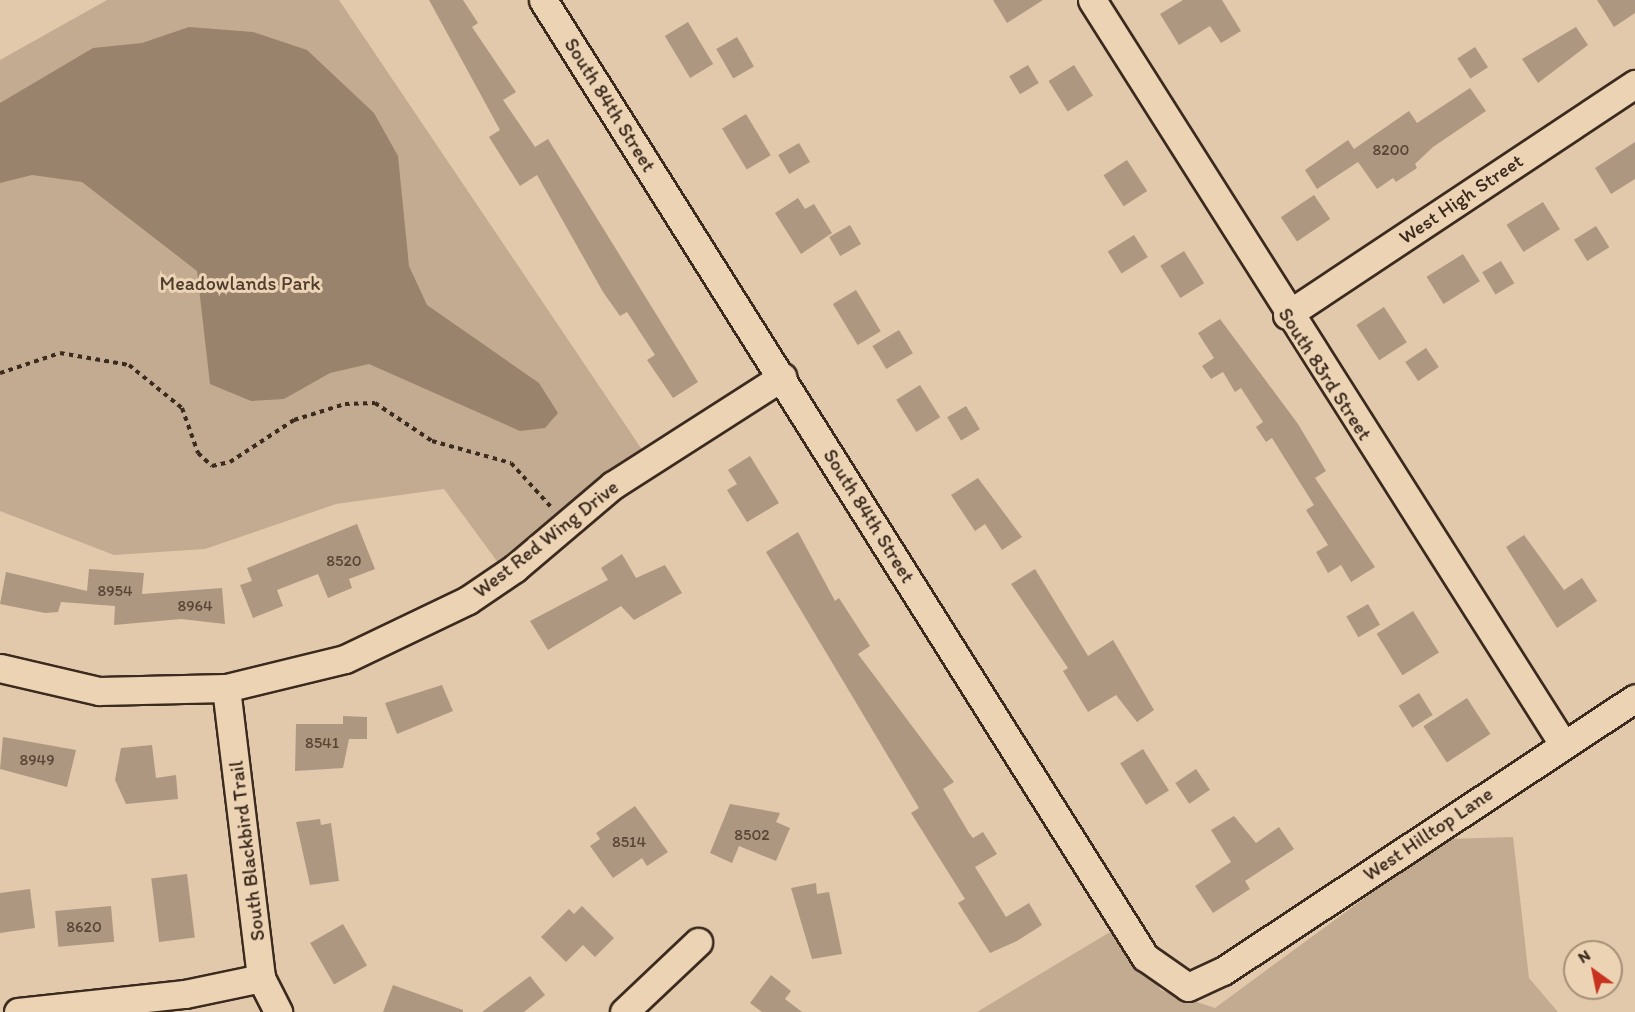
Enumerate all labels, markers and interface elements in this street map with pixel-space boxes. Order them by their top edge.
street label: South 84th Street [559,34,661,176]
house number: 8200 [1373,140,1409,160]
street label: West High Street [1395,149,1527,249]
park label: Meadowlands Park [160,271,320,295]
street label: South 83rd Street [1273,304,1377,444]
street label: South 84th Street [818,445,920,587]
street label: West Red Wing Drive [469,475,623,603]
house number: 8520 [326,551,362,571]
house number: 8954 [97,581,133,601]
house number: 8964 [177,596,213,616]
house number: 8541 [305,733,339,753]
house number: 8949 [19,750,55,770]
street label: South Blackbird Trail [224,760,270,942]
street label: West Hilltop Lane [1359,782,1497,886]
house number: 8502 [734,825,770,845]
house number: 8514 [612,832,646,852]
house number: 8620 [66,917,102,937]
north arrow [1563,940,1623,1000]
text: N [1574,945,1594,967]

